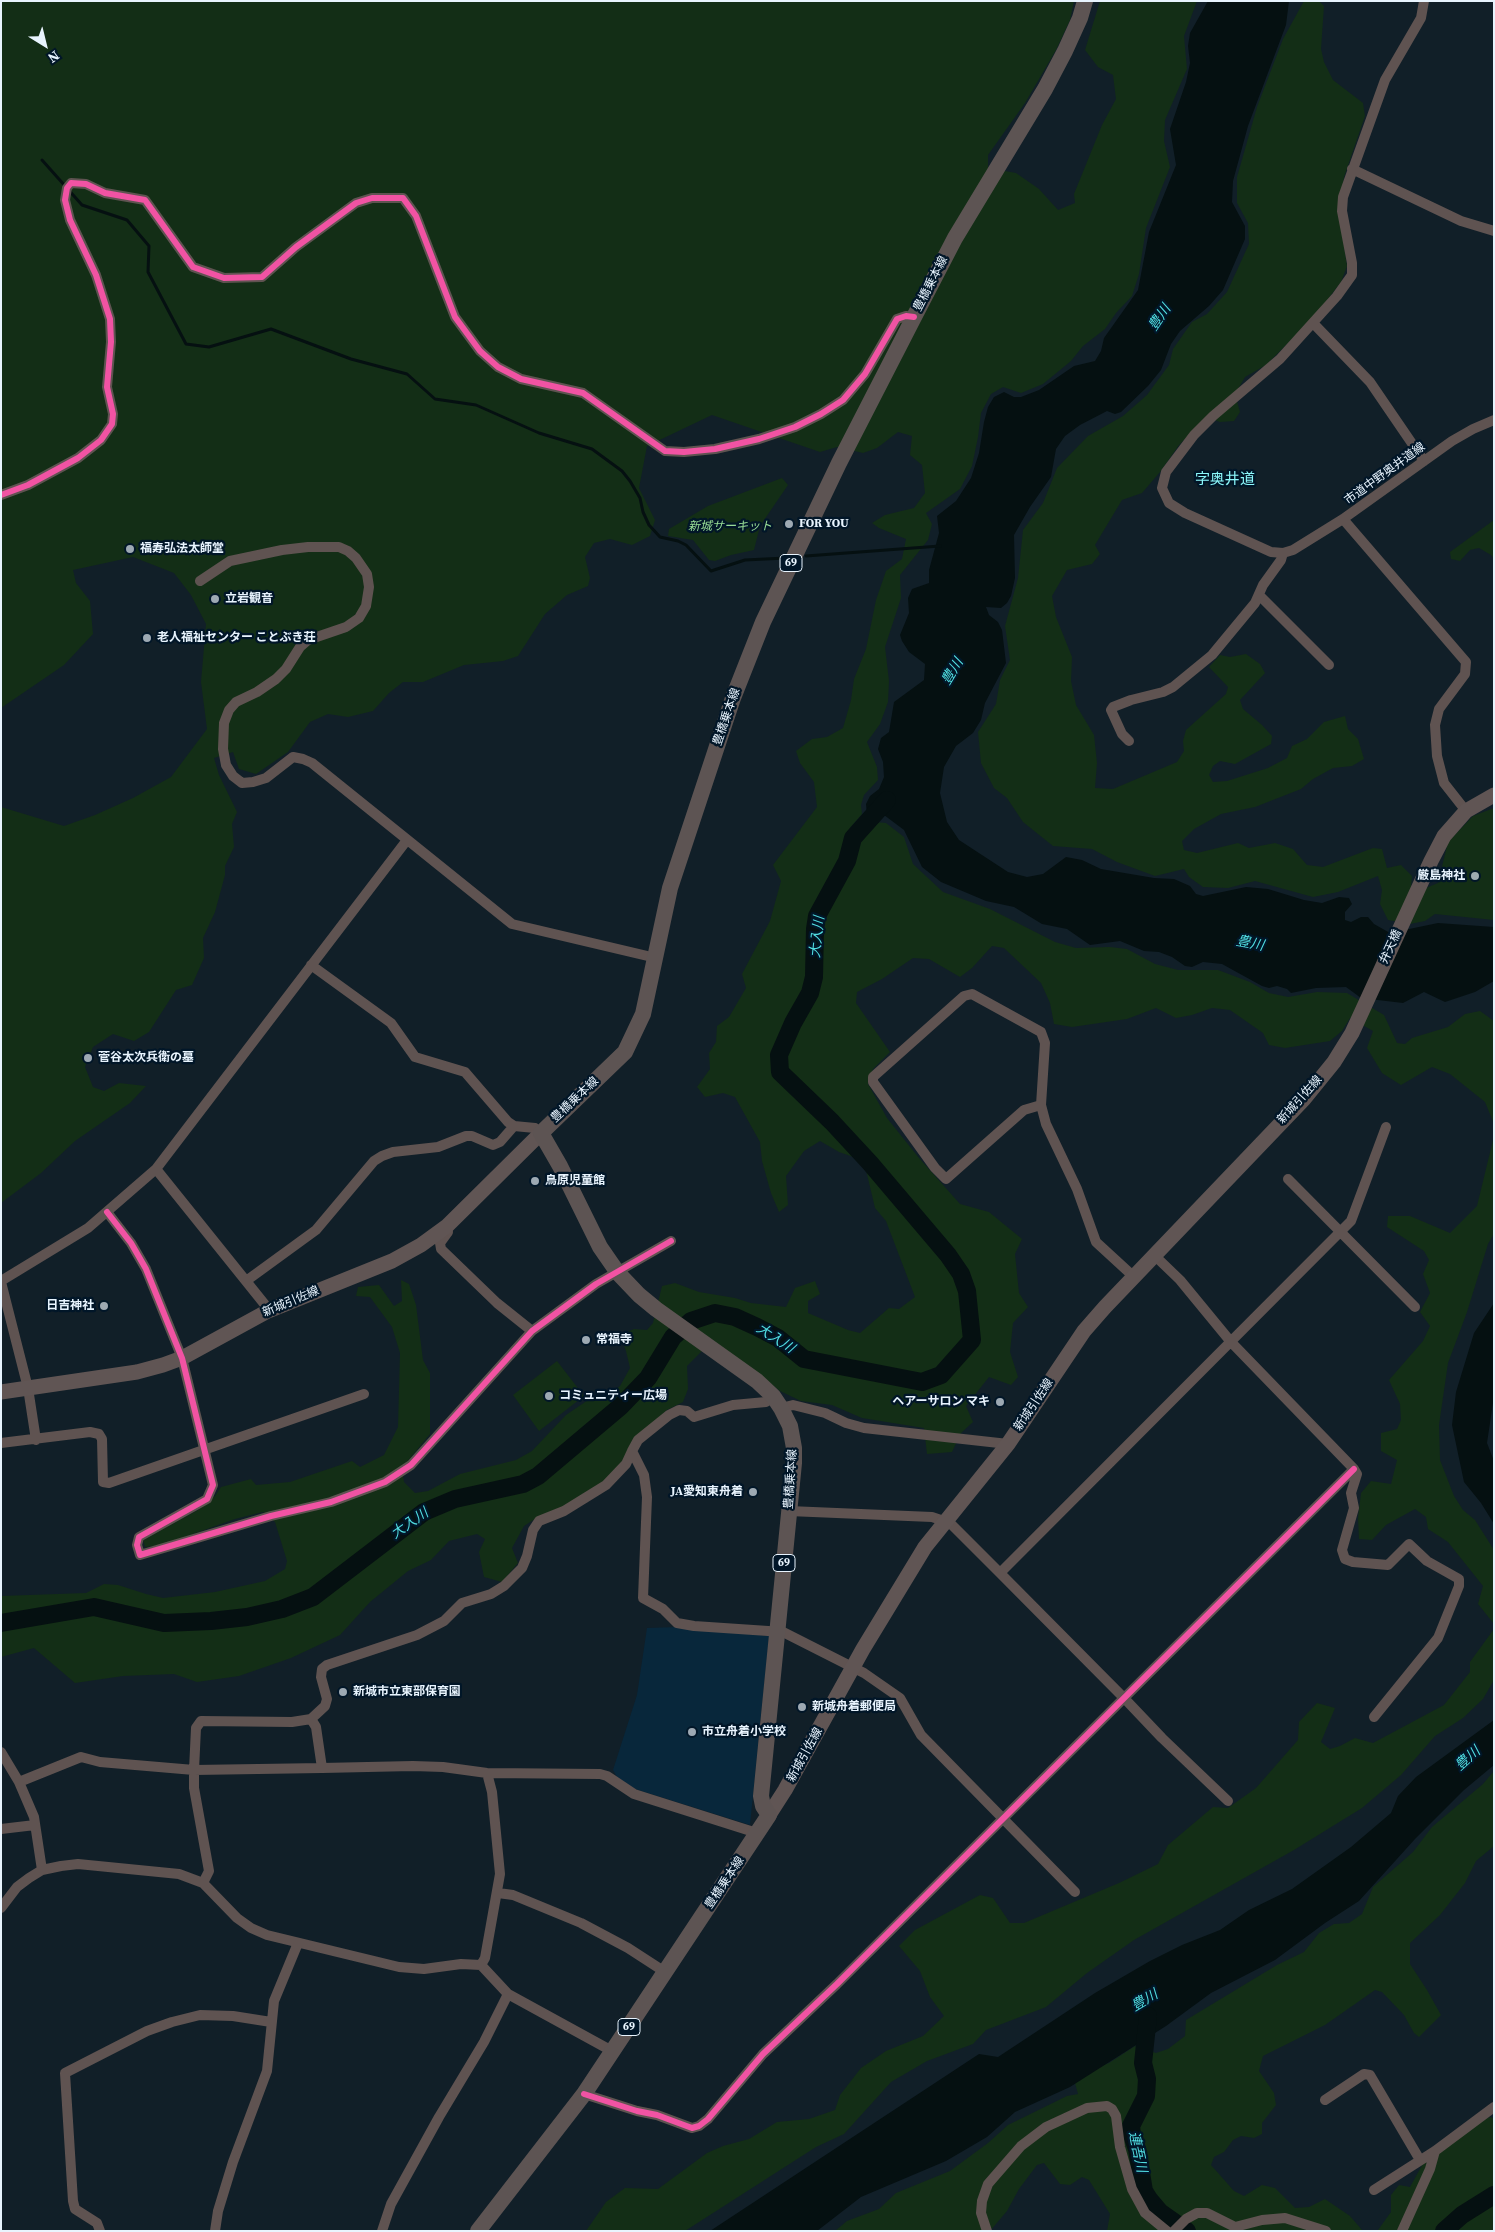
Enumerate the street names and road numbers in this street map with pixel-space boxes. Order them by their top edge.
street label: 豊橋乗本線 [911,254,951,314]
street label: 市道中野奥井道線 [1342,440,1428,508]
road number: 69 [780,554,802,572]
street label: 豊橋乗本線 [710,686,744,748]
street label: 弁天橋 [1377,928,1405,966]
street label: 新城引佐線 [1275,1073,1325,1127]
street label: 豊橋乗本線 [548,1074,602,1126]
street label: 新城引佐線 [261,1284,321,1320]
street label: 新城引佐線 [1011,1376,1057,1434]
street label: 豊橋乗本線 [782,1449,800,1509]
road number: 69 [773,1555,795,1572]
street label: 新城引佐線 [784,1725,826,1785]
street label: 豊橋乗本線 [702,1854,748,1912]
road number: 69 [618,2018,640,2035]

